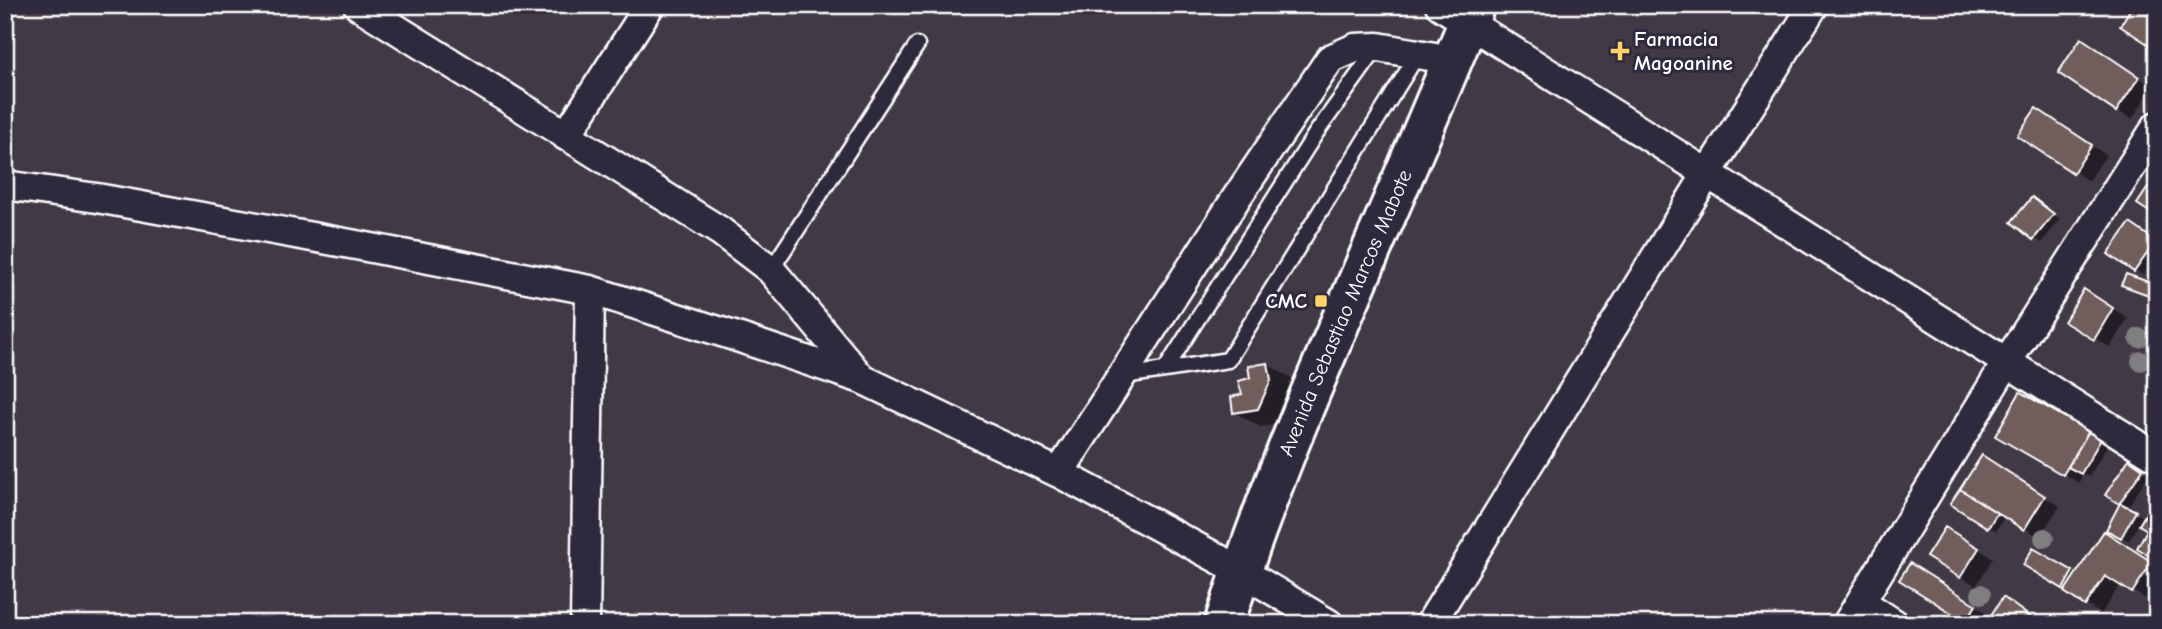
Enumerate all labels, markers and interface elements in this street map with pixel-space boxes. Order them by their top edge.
place label: Farmacia Magoanine [1634,27,1733,75]
marker: Farmacia Magoanine [1612,43,1628,59]
street label: Avenida Sebastiao Marcos Mabote [1274,166,1417,460]
place label: CMC [1265,289,1307,313]
marker: CMC [1313,293,1329,309]

